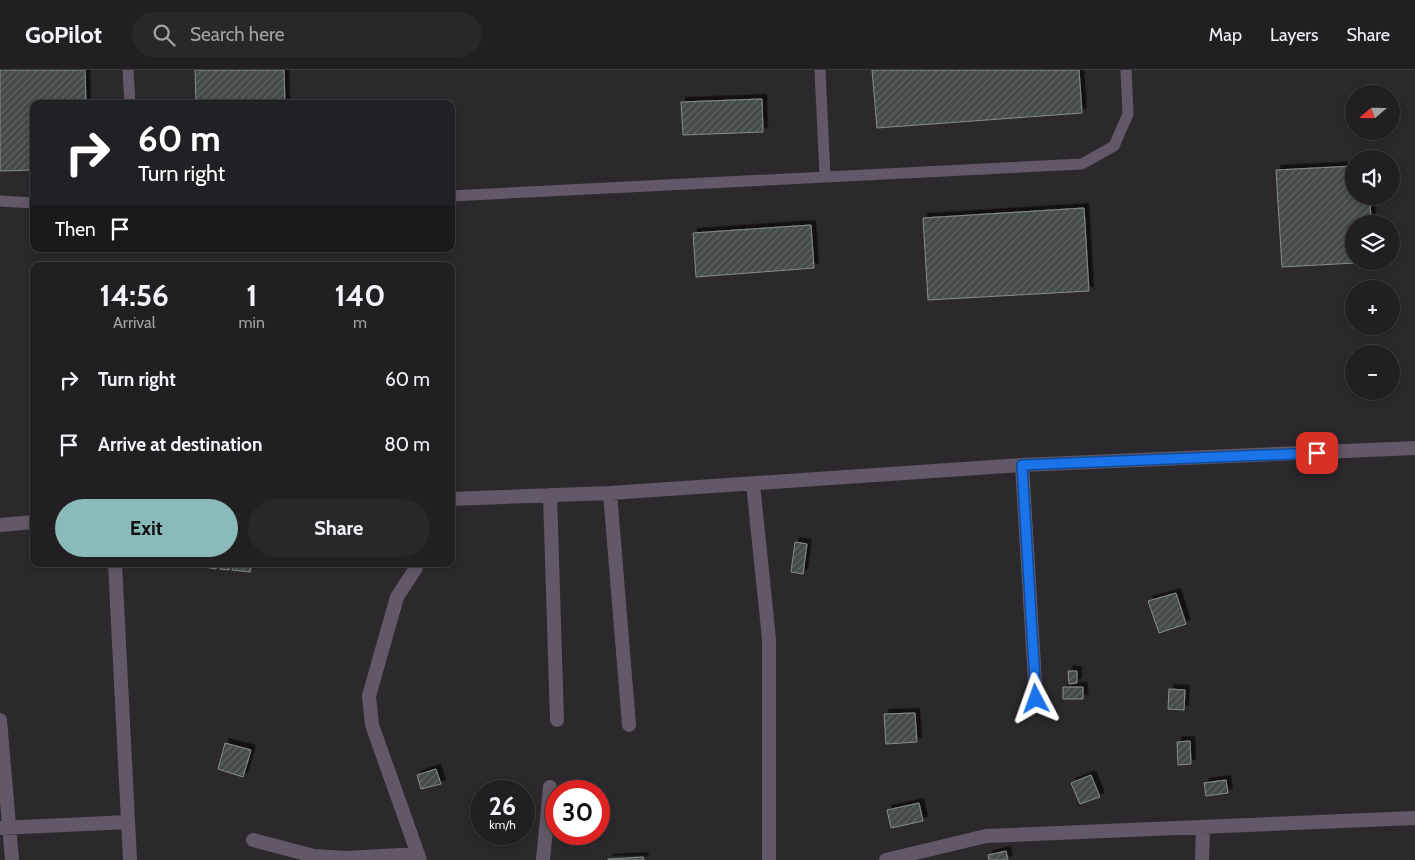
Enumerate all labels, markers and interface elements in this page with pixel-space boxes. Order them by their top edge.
search box [132,12,482,57]
text: GoPilot [25,20,102,49]
icon: search [150,21,178,49]
text: Search here [190,23,284,46]
text: Map [1209,24,1242,46]
text: Layers [1270,24,1319,46]
text: Share [1347,24,1390,46]
north arrow [1345,85,1400,140]
map controls [1345,85,1400,400]
text: 60 m [138,117,221,160]
icon: right [55,120,120,185]
button: sound [1345,150,1400,205]
text: Turn right [138,160,225,187]
icon: arrive [106,215,134,243]
button: layers [1345,215,1400,270]
text: Then [55,218,96,241]
text: 14:56 [100,277,169,314]
text: 1 [246,277,257,314]
text: 140 [335,277,385,314]
button: + [1345,280,1400,335]
text: Arrival [113,313,156,332]
text: min [239,313,265,332]
text: m [353,313,367,332]
button: − [1345,345,1400,400]
icon: right [55,366,83,394]
text: Turn right [98,368,176,391]
text: 60 m [385,368,430,391]
icon: arrive [55,431,83,459]
pin [1296,432,1338,474]
text: Arrive at destination [98,433,262,456]
text: 80 m [384,433,430,456]
icon: arrive [1303,439,1331,467]
button: Exit [55,499,238,557]
button: Share [248,499,430,557]
position arrow [1009,672,1061,724]
speed limit sign: 30 [545,780,610,845]
text: 26 [489,791,516,821]
text: km/h [489,817,516,832]

